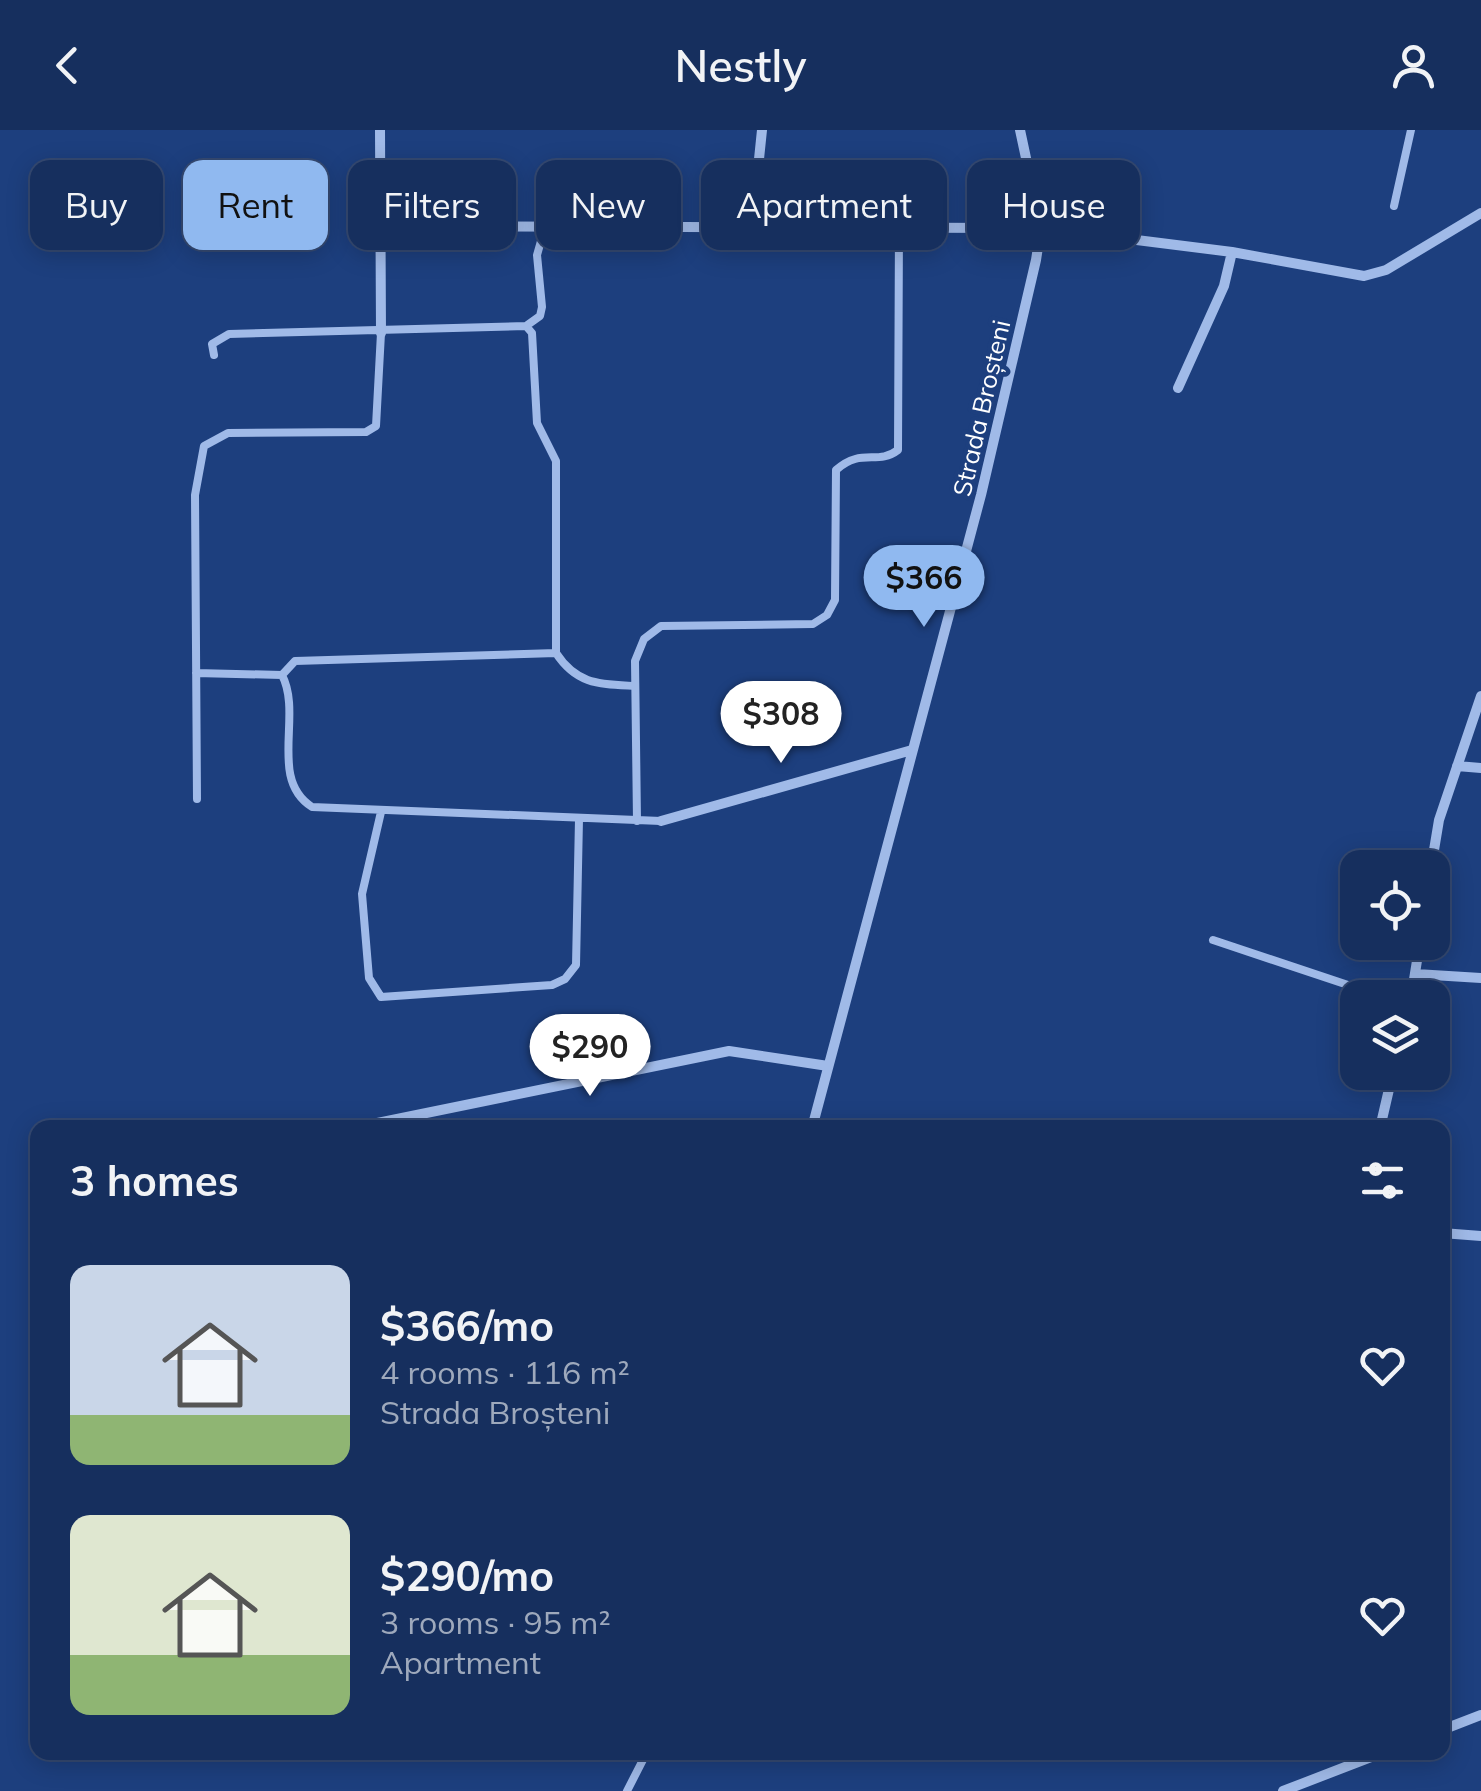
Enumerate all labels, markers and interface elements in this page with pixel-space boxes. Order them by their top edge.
text: Nestly [674,37,807,93]
icon: back [40,38,95,93]
icon: person [1386,38,1441,93]
chip: Buy [30,160,163,250]
chip: Rent [183,160,328,250]
chip: Filters [348,160,516,250]
chip: New [536,160,681,250]
chip: Apartment [701,160,947,250]
chip: House [967,160,1140,250]
street label: Strada Broșteni [946,317,1017,499]
pin: $366 [865,545,983,630]
text: $366 [886,557,962,597]
pin: $308 [722,681,840,766]
text: $308 [743,693,819,733]
map controls [1340,850,1450,1090]
button: locate [1340,850,1450,960]
button: layers [1340,980,1450,1090]
pin: $290 [531,1014,649,1099]
text: $290 [552,1026,628,1066]
icon: filters [1355,1153,1410,1208]
text: 3 homes [70,1154,239,1207]
text: $366/mo [380,1299,554,1352]
icon: home [150,1305,270,1425]
icon: heart [1355,1338,1410,1393]
text: 4 rooms · 116 m² [380,1352,630,1392]
text: Strada Broșteni [380,1392,610,1432]
text: $290/mo [380,1549,554,1602]
icon: home [150,1555,270,1675]
icon: heart [1355,1588,1410,1643]
text: 3 rooms · 95 m² [380,1602,611,1642]
text: Apartment [380,1642,541,1682]

